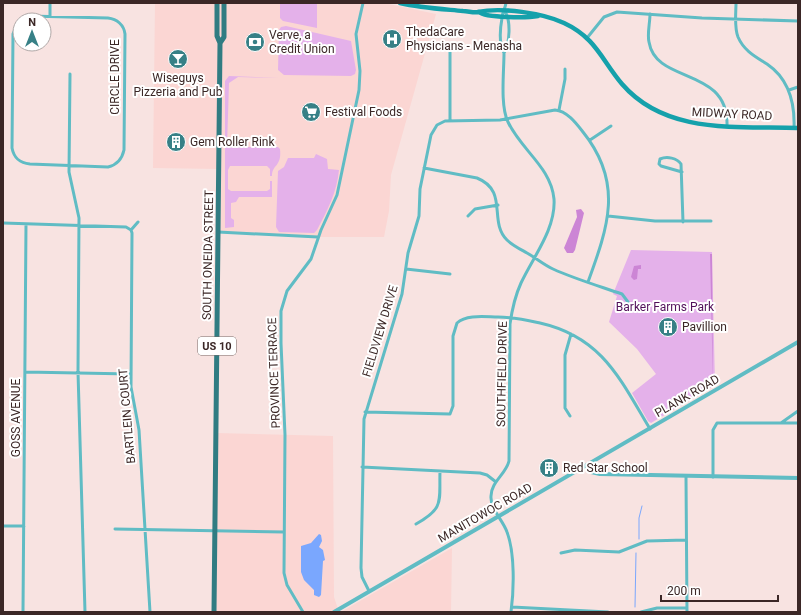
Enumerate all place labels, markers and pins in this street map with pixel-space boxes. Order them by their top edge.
place label: ThedaCare Physicians - Menasha [406,25,522,53]
place label: Verve, a Credit Union [269,28,335,56]
hospital icon: ThedaCare Physicians - Menasha [381,28,403,50]
bank icon: Verve, a Credit Union [244,31,266,53]
bar icon: Wiseguys Pizzeria and Pub [167,48,189,70]
place label: Wiseguys Pizzeria and Pub [134,71,223,99]
supermarket icon: Festival Foods [300,101,322,123]
place label: Festival Foods [325,105,402,119]
building icon: Gem Roller Rink [165,131,187,153]
place label: Gem Roller Rink [190,135,275,149]
building icon: Pavillion [657,316,679,338]
place label: Pavillion [682,320,727,334]
building icon: Red Star School [538,457,560,479]
place label: Red Star School [563,461,648,475]

